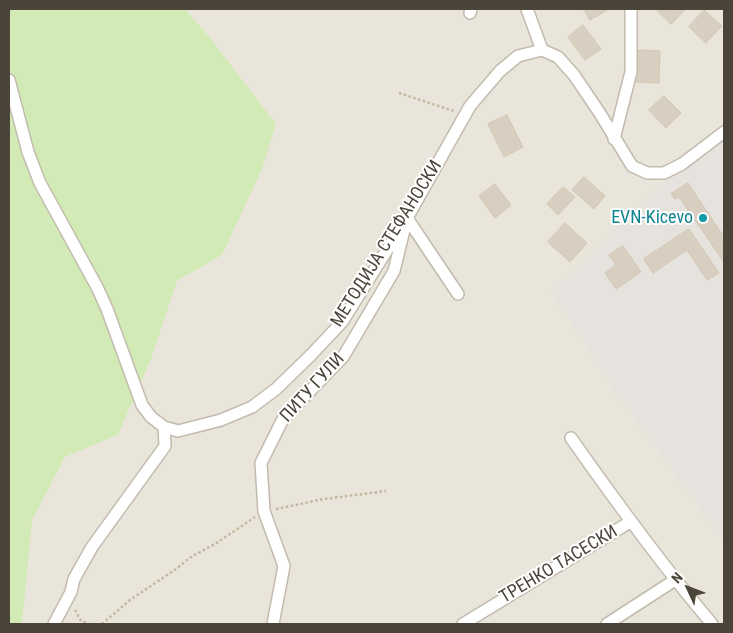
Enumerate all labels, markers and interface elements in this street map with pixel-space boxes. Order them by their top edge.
street label: МЕТОДИЈА СТЕФАНОСКИ [327,157,447,331]
place label: EVN-Kicevo [611,207,693,229]
marker: EVN-Kicevo [697,212,709,224]
street label: ПИТУ ГУЛИ [276,349,350,427]
street label: ТРЕНКО ТАСЕСКИ [496,521,622,609]
north arrow [663,563,713,613]
text: N [668,569,686,586]

